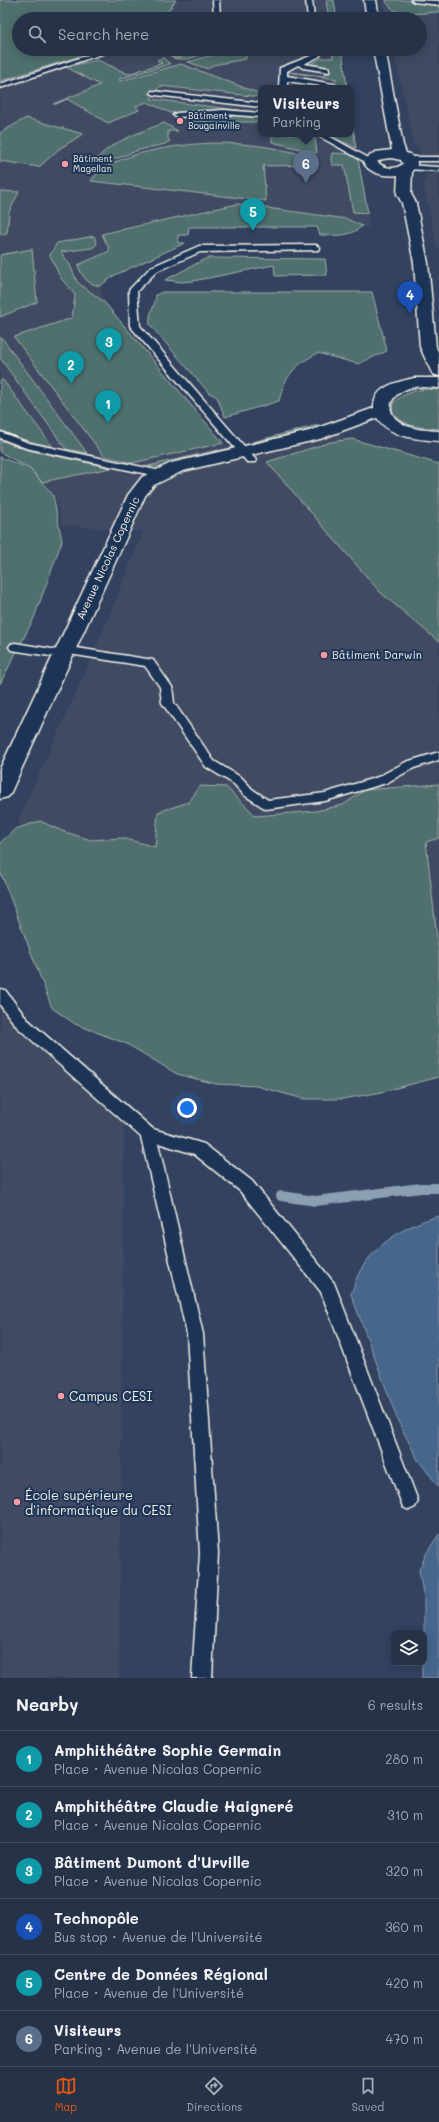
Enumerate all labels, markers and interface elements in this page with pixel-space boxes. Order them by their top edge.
search box [12,12,427,56]
icon: search [26,23,48,45]
text: Search here [58,24,149,44]
popup [258,85,354,137]
text: Visiteurs [272,93,340,113]
place label: Bâtiment Bougainville [188,110,240,131]
text: Parking [272,113,321,130]
marker: Bâtiment Bougainville [175,116,185,126]
pin: 6 [293,150,319,183]
place label: Bâtiment Magellan [73,153,113,174]
marker: Bâtiment Magellan [60,159,70,169]
pin: 5 [240,198,266,231]
pin: 4 [397,281,423,314]
pin: 3 [96,328,122,361]
pin: 2 [58,351,84,384]
pin: 1 [95,390,121,423]
street label: Avenue Nicolas Copernic [72,494,143,622]
place label: Bâtiment Darwin [332,647,422,662]
marker: Bâtiment Darwin [319,650,329,660]
your location [177,1098,197,1118]
place label: Campus CESI [69,1387,152,1404]
marker: Campus CESI [56,1391,66,1401]
place label: École supérieure d'informatique du CESI [25,1486,172,1518]
marker: École supérieure d'informatique du CESI [12,1497,22,1507]
map controls [391,1630,427,1666]
button: layers [391,1630,427,1666]
text: Nearby [16,1693,78,1715]
text: 6 results [368,1696,423,1713]
text: Amphithéâtre Sophie Germain [54,1740,281,1760]
text: 1 [26,1750,32,1767]
text: 280 m [385,1750,423,1767]
text: Place · Avenue Nicolas Copernic [54,1760,261,1777]
text: Amphithéâtre Claudie Haigneré [54,1796,293,1816]
text: 2 [25,1806,33,1823]
text: 310 m [387,1806,423,1823]
text: Place · Avenue Nicolas Copernic [54,1816,261,1833]
text: Bâtiment Dumont d'Urville [54,1852,250,1872]
text: 3 [25,1862,33,1879]
text: 320 m [386,1862,423,1879]
text: Place · Avenue Nicolas Copernic [54,1872,261,1889]
text: Technopôle [54,1908,139,1928]
text: 4 [25,1918,33,1935]
text: 360 m [385,1918,423,1935]
text: Bus stop · Avenue de l'Université [54,1928,263,1945]
text: Centre de Données Régional [54,1964,268,1984]
text: 5 [25,1974,33,1991]
text: 420 m [386,1974,423,1991]
text: Place · Avenue de l'Université [54,1984,244,2001]
text: Visiteurs [54,2020,121,2040]
text: 6 [25,2030,33,2047]
text: 470 m [386,2030,423,2047]
text: Parking · Avenue de l'Université [54,2040,257,2057]
tab: Map [55,2075,77,2114]
tab: Directions [186,2075,242,2114]
tab: Saved [352,2075,384,2114]

